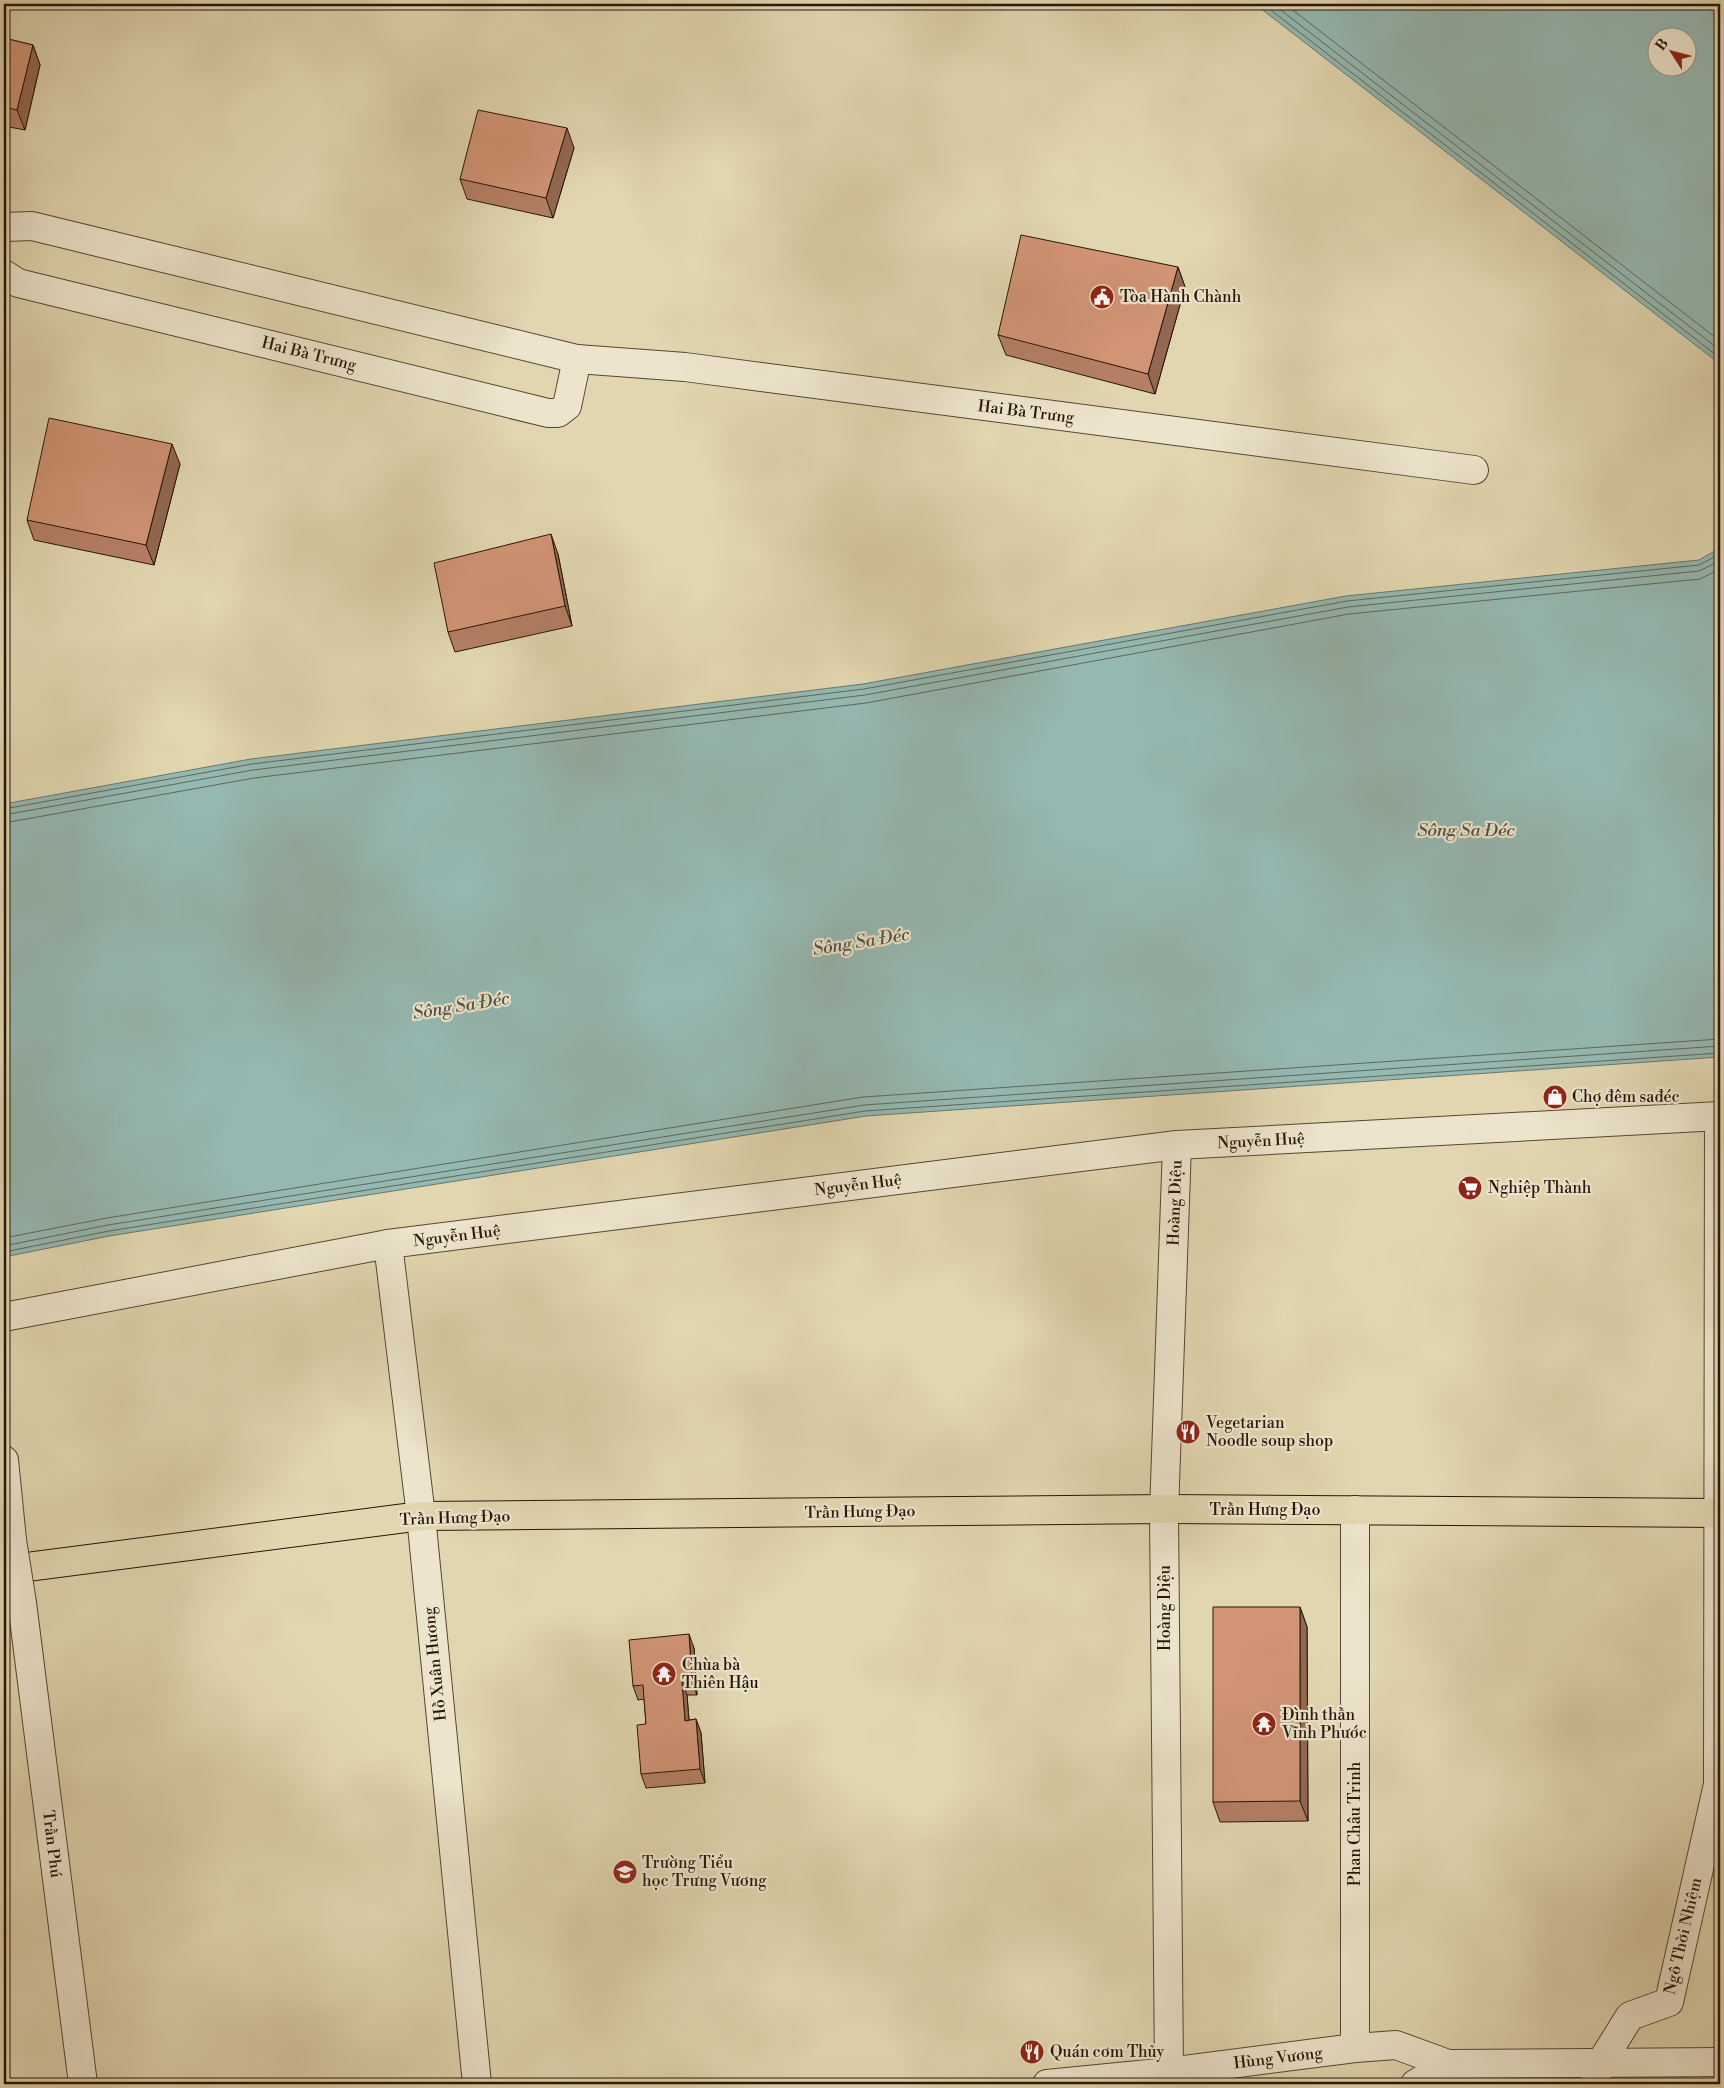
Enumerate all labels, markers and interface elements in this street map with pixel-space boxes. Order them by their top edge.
north arrow [1646,28,1696,78]
text: B [1652,35,1673,54]
public building icon: Tòa Hành Chành [1089,284,1115,310]
place label: Tòa Hành Chành [1120,287,1242,307]
street label: Hai Bà Trưng [260,333,359,376]
street label: Hai Bà Trưng [977,396,1076,428]
water label: Sông Sa Đéc [1417,819,1515,842]
water label: Sông Sa Đéc [811,923,912,961]
water label: Sông Sa Đéc [411,987,512,1025]
shop icon: Chợ đêm sađéc [1542,1084,1568,1110]
place label: Chợ đêm sađéc [1572,1087,1680,1107]
street label: Nguyễn Huệ [1217,1129,1305,1153]
street label: Hoàng Diệu [1164,1160,1186,1246]
street label: Nguyễn Huệ [813,1170,903,1200]
supermarket icon: Nghiệp Thành [1457,1175,1483,1201]
place label: Nghiệp Thành [1488,1178,1592,1198]
street label: Nguyễn Huệ [412,1221,502,1251]
place label: Vegetarian Noodle soup shop [1205,1413,1333,1451]
restaurant icon: Vegetarian Noodle soup shop [1175,1419,1201,1445]
street label: Trần Hưng Đạo [1210,1500,1320,1520]
street label: Trần Hưng Đạo [804,1501,916,1523]
street label: Trần Hưng Đạo [399,1506,511,1530]
street label: Hoàng Diệu [1155,1565,1175,1651]
street label: Hồ Xuân Hương [419,1605,451,1722]
place label: Chùa bà Thiên Hậu [682,1655,759,1693]
temple icon: Chùa bà Thiên Hậu [651,1661,677,1687]
place label: Đình thần Vĩnh Phước [1281,1705,1367,1743]
temple icon: Đình thần Vĩnh Phước [1251,1711,1277,1737]
street label: Phan Châu Trinh [1345,1761,1365,1886]
street label: Trần Phú [38,1809,66,1879]
place label: Trường Tiểu học Trưng Vương [642,1853,767,1891]
school or university icon: Trường Tiểu học Trưng Vương [612,1859,638,1885]
street label: Ngô Thời Nhiệm [1660,1876,1706,1996]
restaurant icon: Quán cơm Thủy [1019,2039,1045,2065]
place label: Quán cơm Thủy [1050,2042,1165,2062]
street label: Hùng Vương [1232,2043,1324,2073]

